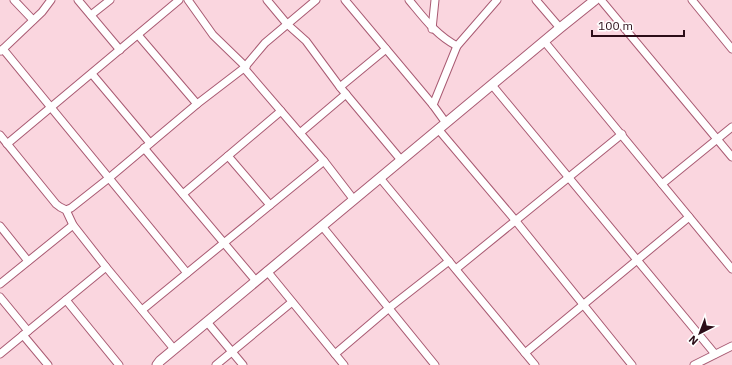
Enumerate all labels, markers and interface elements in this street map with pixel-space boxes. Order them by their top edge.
scale bar [592,12,684,38]
text: 100 m [598,18,633,33]
north arrow [680,313,720,353]
text: N [686,333,701,348]

